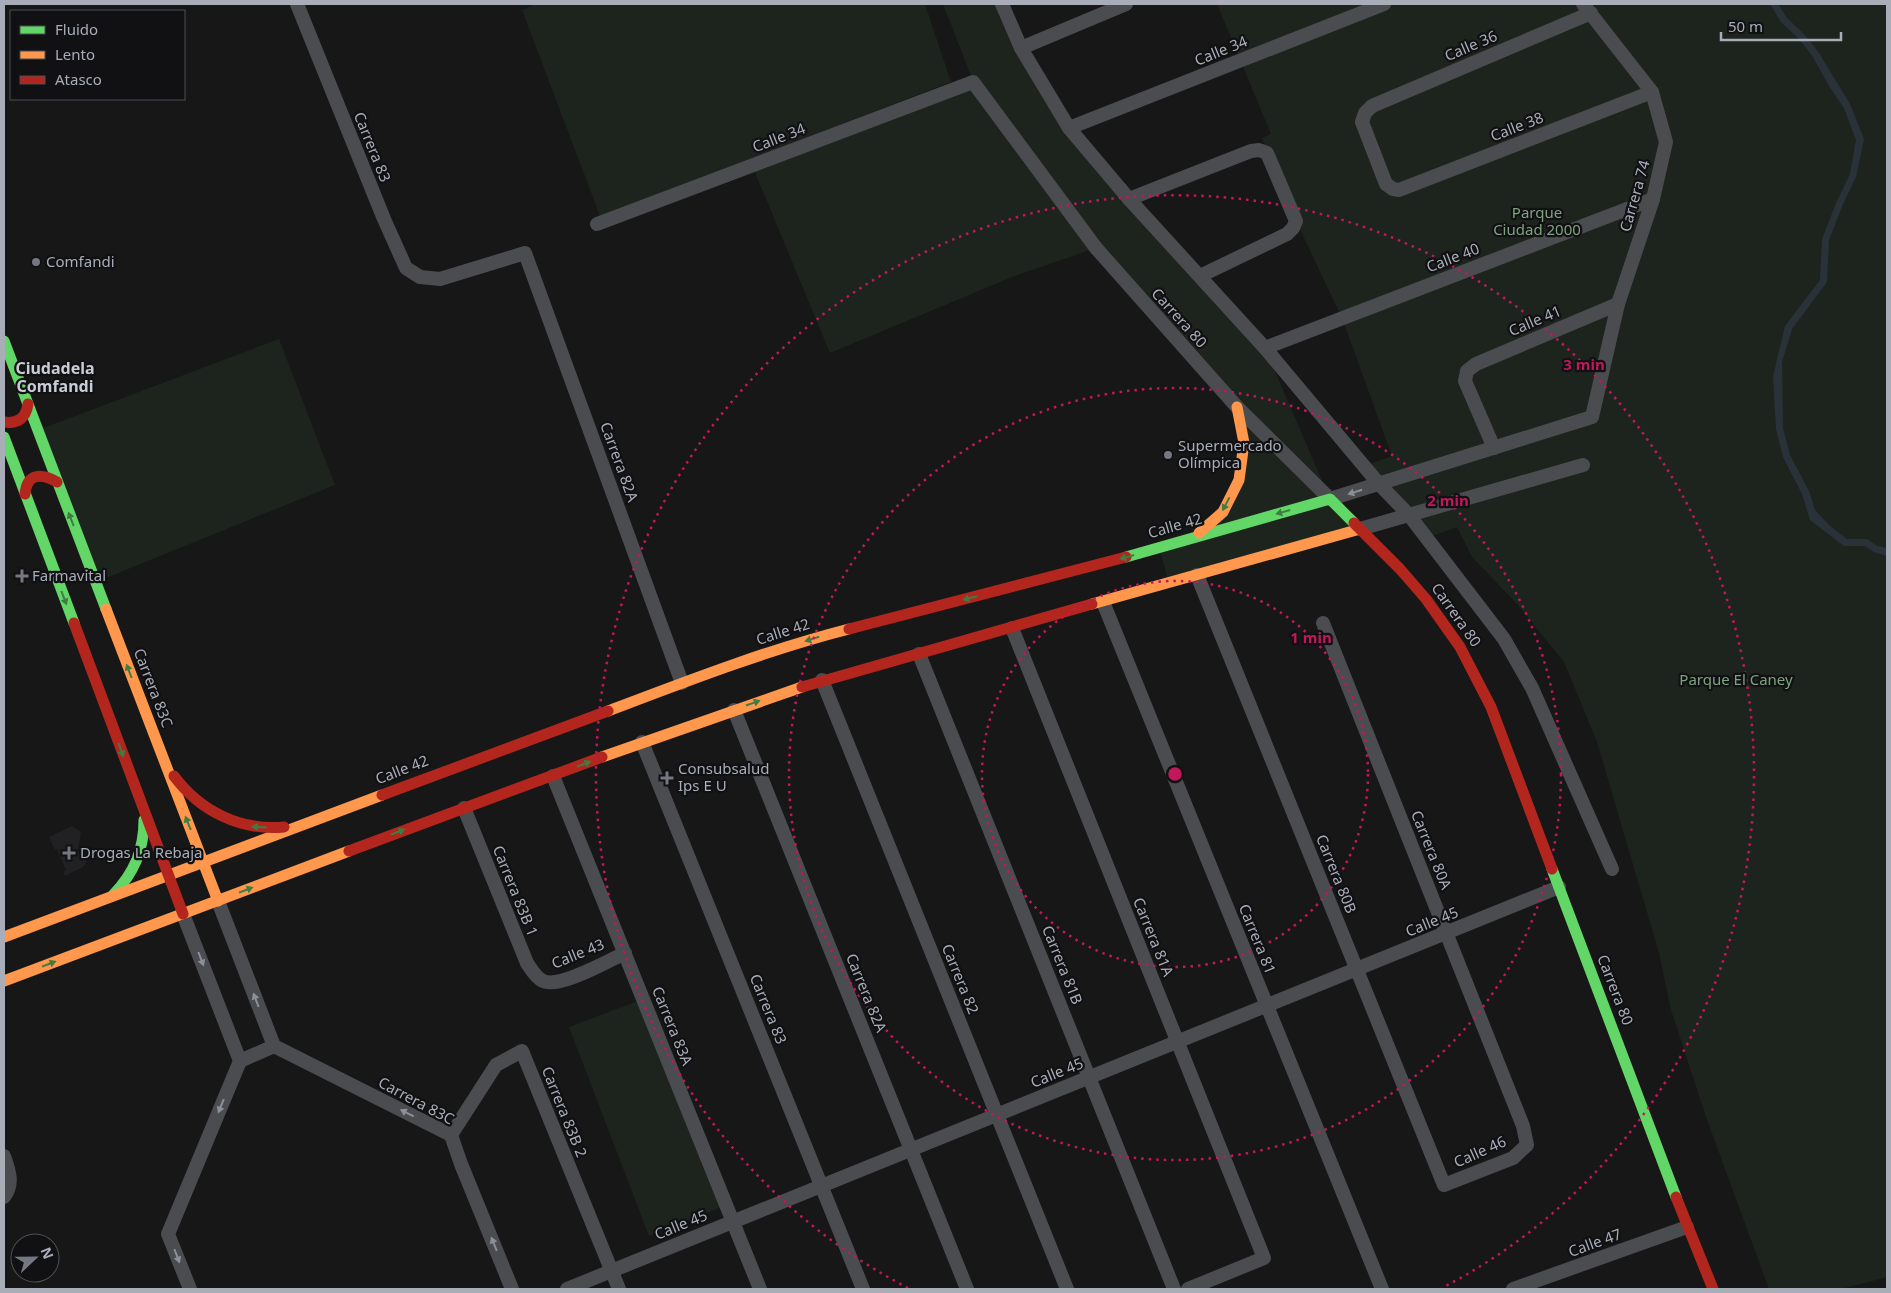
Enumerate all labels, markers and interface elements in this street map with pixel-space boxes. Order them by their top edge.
legend [10,10,185,100]
scale bar [1721,10,1841,42]
text: 50 m [1728,16,1763,36]
text: Fluido [55,19,98,39]
street label: Calle 36 [1441,25,1500,65]
street label: Calle 34 [1191,30,1250,70]
text: Lento [55,44,95,64]
text: Atasco [55,69,102,89]
street label: Calle 38 [1487,107,1546,145]
street label: Carrera 83 [350,109,396,185]
street label: Calle 34 [749,118,808,156]
street label: Carrera 74 [1614,157,1654,234]
park label: Parque Ciudad 2000 [1493,202,1581,239]
street label: Calle 40 [1423,238,1482,276]
place label: Comfandi [46,251,115,271]
marker: Comfandi [30,256,42,268]
street label: Carrera 80 [1148,283,1212,351]
street label: Calle 41 [1505,300,1564,340]
text: 3 min [1563,354,1605,374]
district label: Ciudadela Comfandi [15,357,95,397]
street label: Carrera 82A [596,419,644,505]
place label: Supermercado Olímpica [1178,435,1282,472]
marker: Supermercado Olímpica [1162,449,1174,461]
one-way arrow [1347,488,1362,496]
text: 2 min [1427,490,1469,510]
one-way arrow [1222,498,1231,511]
street label: Calle 42 [1145,508,1204,542]
one-way arrow [1275,509,1290,517]
one-way arrow [67,512,75,526]
one-way arrow [1119,554,1134,562]
place label: Farmavital [32,565,106,585]
marker: Farmavital [16,570,28,582]
street label: Carrera 80 [1427,578,1486,650]
one-way arrow [61,590,68,605]
one-way arrow [962,594,977,602]
street label: Calle 42 [753,613,812,649]
text: 1 min [1290,627,1332,647]
one-way arrow [805,636,820,644]
street label: Carrera 83C [130,645,178,731]
one-way arrow [125,663,133,678]
park label: Parque El Caney [1679,669,1793,689]
one-way arrow [746,699,761,707]
one-way arrow [117,743,125,758]
street label: Calle 42 [372,750,431,788]
place label: Consubsalud Ips E U [678,758,769,795]
one-way arrow [577,760,592,768]
centre of rings [1166,765,1184,783]
marker: Consubsalud Ips E U [660,771,674,785]
street label: Carrera 80A [1407,807,1457,892]
one-way arrow [184,815,191,830]
one-way arrow [251,823,267,831]
one-way arrow [391,828,406,835]
street label: Carrera 80B [1312,831,1362,916]
place label: Drogas La Rebaja [80,842,203,862]
street label: Carrera 83B 1 [489,842,543,939]
marker: Drogas La Rebaja [62,846,76,860]
one-way arrow [239,886,254,893]
street label: Carrera 81A [1129,894,1179,979]
street label: Carrera 81 [1235,901,1281,977]
street label: Calle 45 [1402,901,1461,941]
street label: Carrera 81B [1038,922,1088,1007]
street label: Calle 43 [548,933,607,973]
street label: Carrera 82 [938,941,984,1017]
street label: Carrera 82A [842,950,892,1035]
one-way arrow [197,952,205,966]
street label: Carrera 80 [1593,952,1638,1028]
one-way arrow [42,960,57,967]
street label: Carrera 83 [746,971,792,1047]
street label: Carrera 83A [648,983,698,1068]
one-way arrow [252,993,260,1008]
street label: Calle 45 [1027,1052,1086,1092]
street label: Carrera 83B 2 [538,1063,592,1160]
street label: Carrera 83C [375,1072,458,1129]
one-way arrow [217,1099,225,1114]
one-way arrow [400,1109,415,1117]
street label: Calle 46 [1450,1131,1509,1171]
street label: Calle 45 [651,1204,710,1244]
street label: Calle 47 [1565,1223,1624,1261]
north arrow [10,1233,60,1283]
one-way arrow [489,1237,497,1251]
text: N [37,1244,58,1262]
one-way arrow [174,1249,181,1264]

